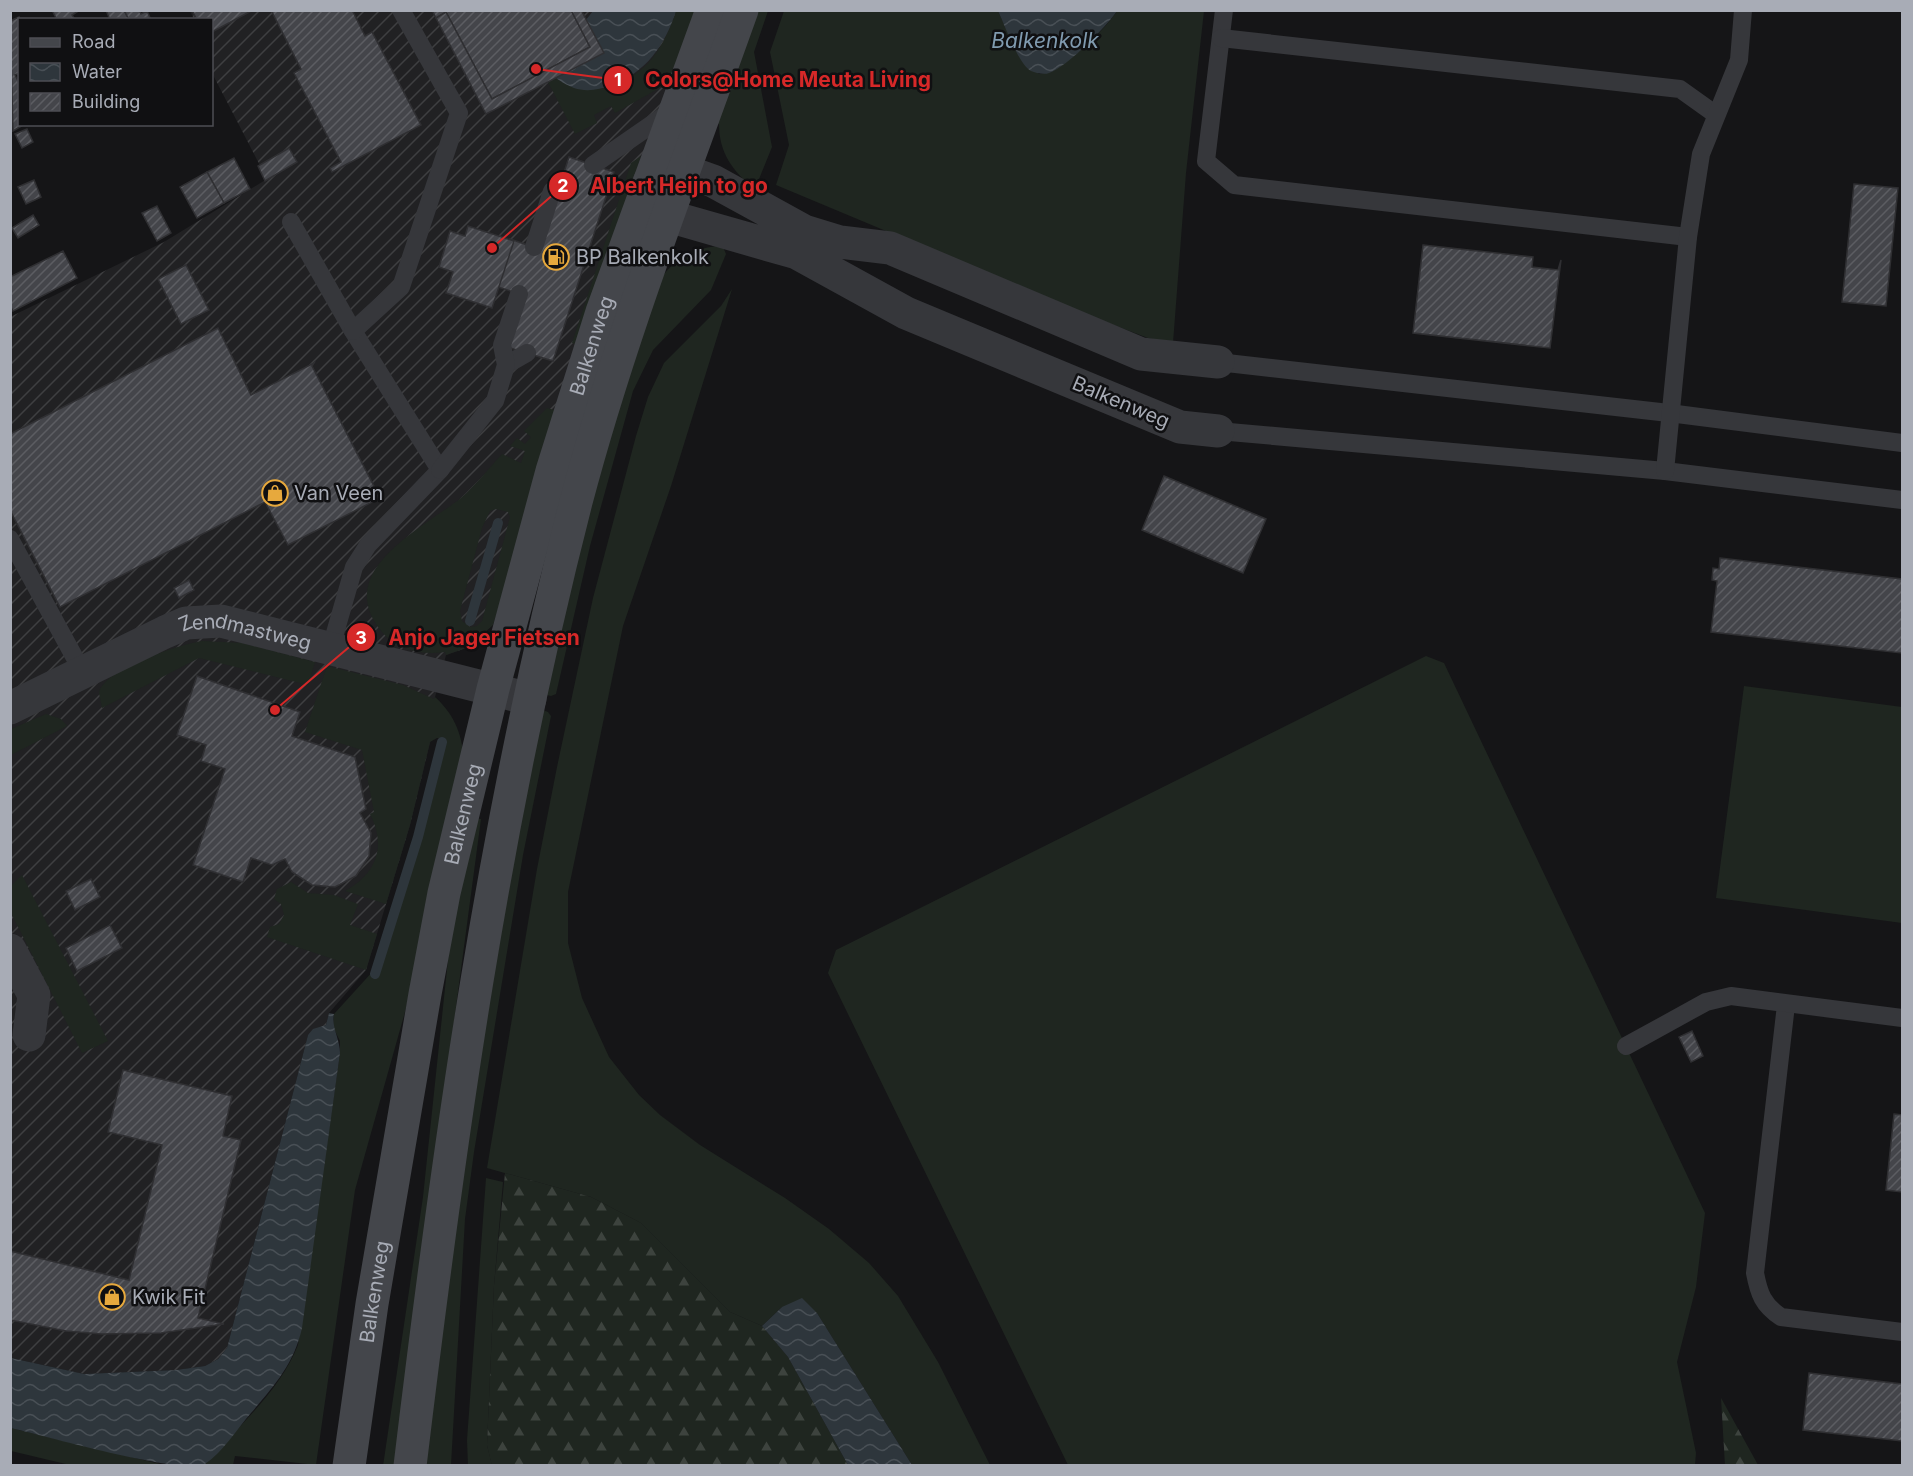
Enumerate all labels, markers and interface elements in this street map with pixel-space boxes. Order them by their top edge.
legend [18,18,213,126]
water label: Balkenkolk [991,28,1099,53]
text: Road [72,31,115,52]
text: Water [72,61,122,82]
callout: Colors@Home Meuta Living [603,61,943,100]
text: Colors@Home Meuta Living [645,67,931,92]
text: 1 [614,69,622,90]
text: Building [72,91,140,112]
callout: Albert Heijn to go [548,167,780,206]
text: Albert Heijn to go [590,173,768,198]
text: 2 [557,175,569,196]
fuel station icon: BP Balkenkolk [541,242,571,272]
place label: BP Balkenkolk [576,245,709,269]
street label: Balkenweg [565,293,619,398]
street label: Balkenweg [1069,371,1173,433]
shop icon: Van Veen [260,478,290,508]
place label: Van Veen [294,481,383,505]
street label: Zendmastweg [175,608,314,655]
callout: Anjo Jager Fietsen [346,618,592,657]
text: Anjo Jager Fietsen [388,625,580,650]
text: 3 [355,627,367,648]
street label: Balkenweg [439,761,487,867]
street label: Balkenweg [355,1239,395,1345]
shop icon: Kwik Fit [97,1282,127,1312]
place label: Kwik Fit [132,1285,206,1309]

